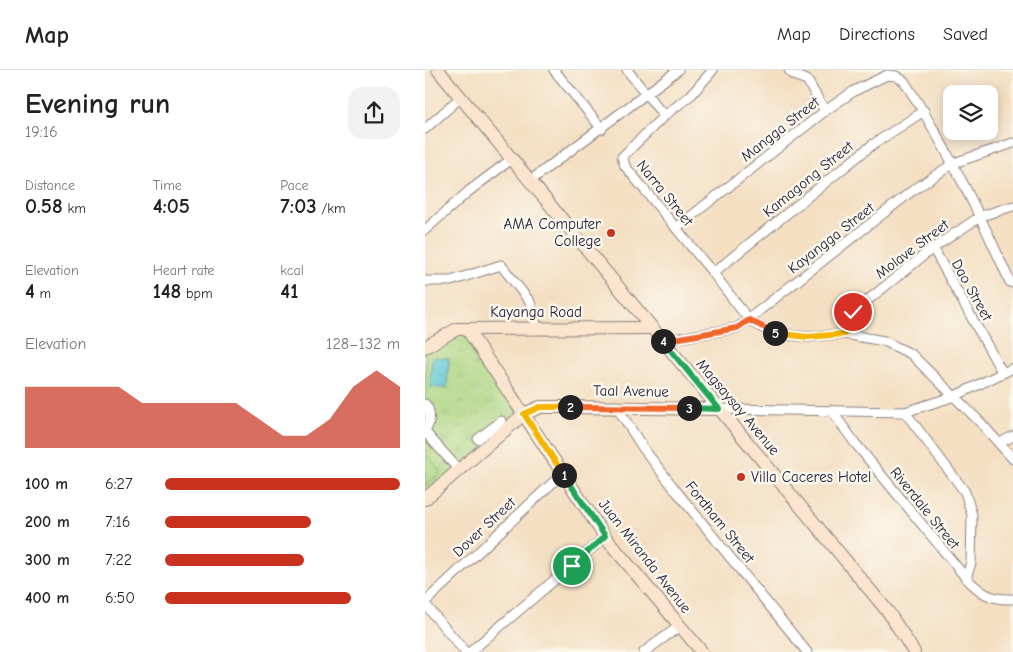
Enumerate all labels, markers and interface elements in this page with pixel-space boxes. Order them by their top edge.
text: Map [25,21,69,49]
text: Map [777,24,811,45]
text: Directions [839,24,915,45]
text: Saved [943,24,988,45]
map controls [943,85,998,140]
button: layers [943,85,998,140]
button: share [348,87,400,139]
text: Evening run [25,88,170,120]
street label: Mangga Street [737,92,823,165]
text: 19:16 [25,123,58,141]
street label: Kamagong Street [759,137,857,221]
street label: Narra Street [633,156,697,230]
text: Distance [25,177,75,194]
text: Time [153,177,182,194]
text: Pace [280,177,309,194]
text: 0.58 [25,194,63,218]
text: 4:05 [153,194,190,218]
text: 7:03 [280,194,317,218]
street label: Kayangga Street [784,198,878,277]
text: km [63,200,86,217]
text: /km [317,200,346,217]
place label: AMA Computer College [503,215,601,250]
street label: Molave Street [872,215,953,283]
marker: AMA Computer College [605,227,617,239]
street label: Dao Street [948,256,997,325]
text: Elevation [25,262,79,279]
text: Heart rate [153,262,214,279]
text: kcal [280,262,304,279]
text: 4 [25,279,35,303]
text: 148 [153,279,181,303]
text: 41 [280,279,298,303]
text: m [35,285,51,302]
text: bpm [181,285,213,302]
pin [832,291,874,333]
icon: check [839,298,867,326]
street label: Kayanga Road [490,303,582,321]
pin: 5 [763,320,787,346]
text: 5 [772,325,779,342]
pin: 4 [651,328,675,354]
text: 4 [660,333,667,350]
text: Elevation [25,335,86,353]
text: 128–132 m [326,335,400,353]
street label: Magsaysay Avenue [692,355,784,459]
street label: Taal Avenue [593,381,670,401]
pin: 2 [557,394,583,420]
pin: 3 [677,396,701,420]
text: 2 [567,399,574,416]
text: 3 [686,400,693,417]
pin: 1 [551,462,577,488]
street label: Riverdale Street [886,463,964,553]
text: 1 [562,467,567,484]
place label: Villa Caceres Hotel [751,468,871,486]
marker: Villa Caceres Hotel [735,471,747,483]
text: 100 m [25,475,68,493]
text: 6:27 [105,475,132,493]
street label: Fordham Street [682,477,759,567]
street label: Dover Street [449,493,520,561]
street label: Juan Miranda Avenue [595,495,695,617]
text: 200 m [25,513,70,531]
text: 7:16 [105,513,130,531]
pin [551,545,593,587]
text: 300 m [25,551,70,569]
text: 7:22 [105,551,132,569]
icon: arrive [558,552,586,580]
text: 400 m [25,589,69,607]
text: 6:50 [105,589,135,607]

